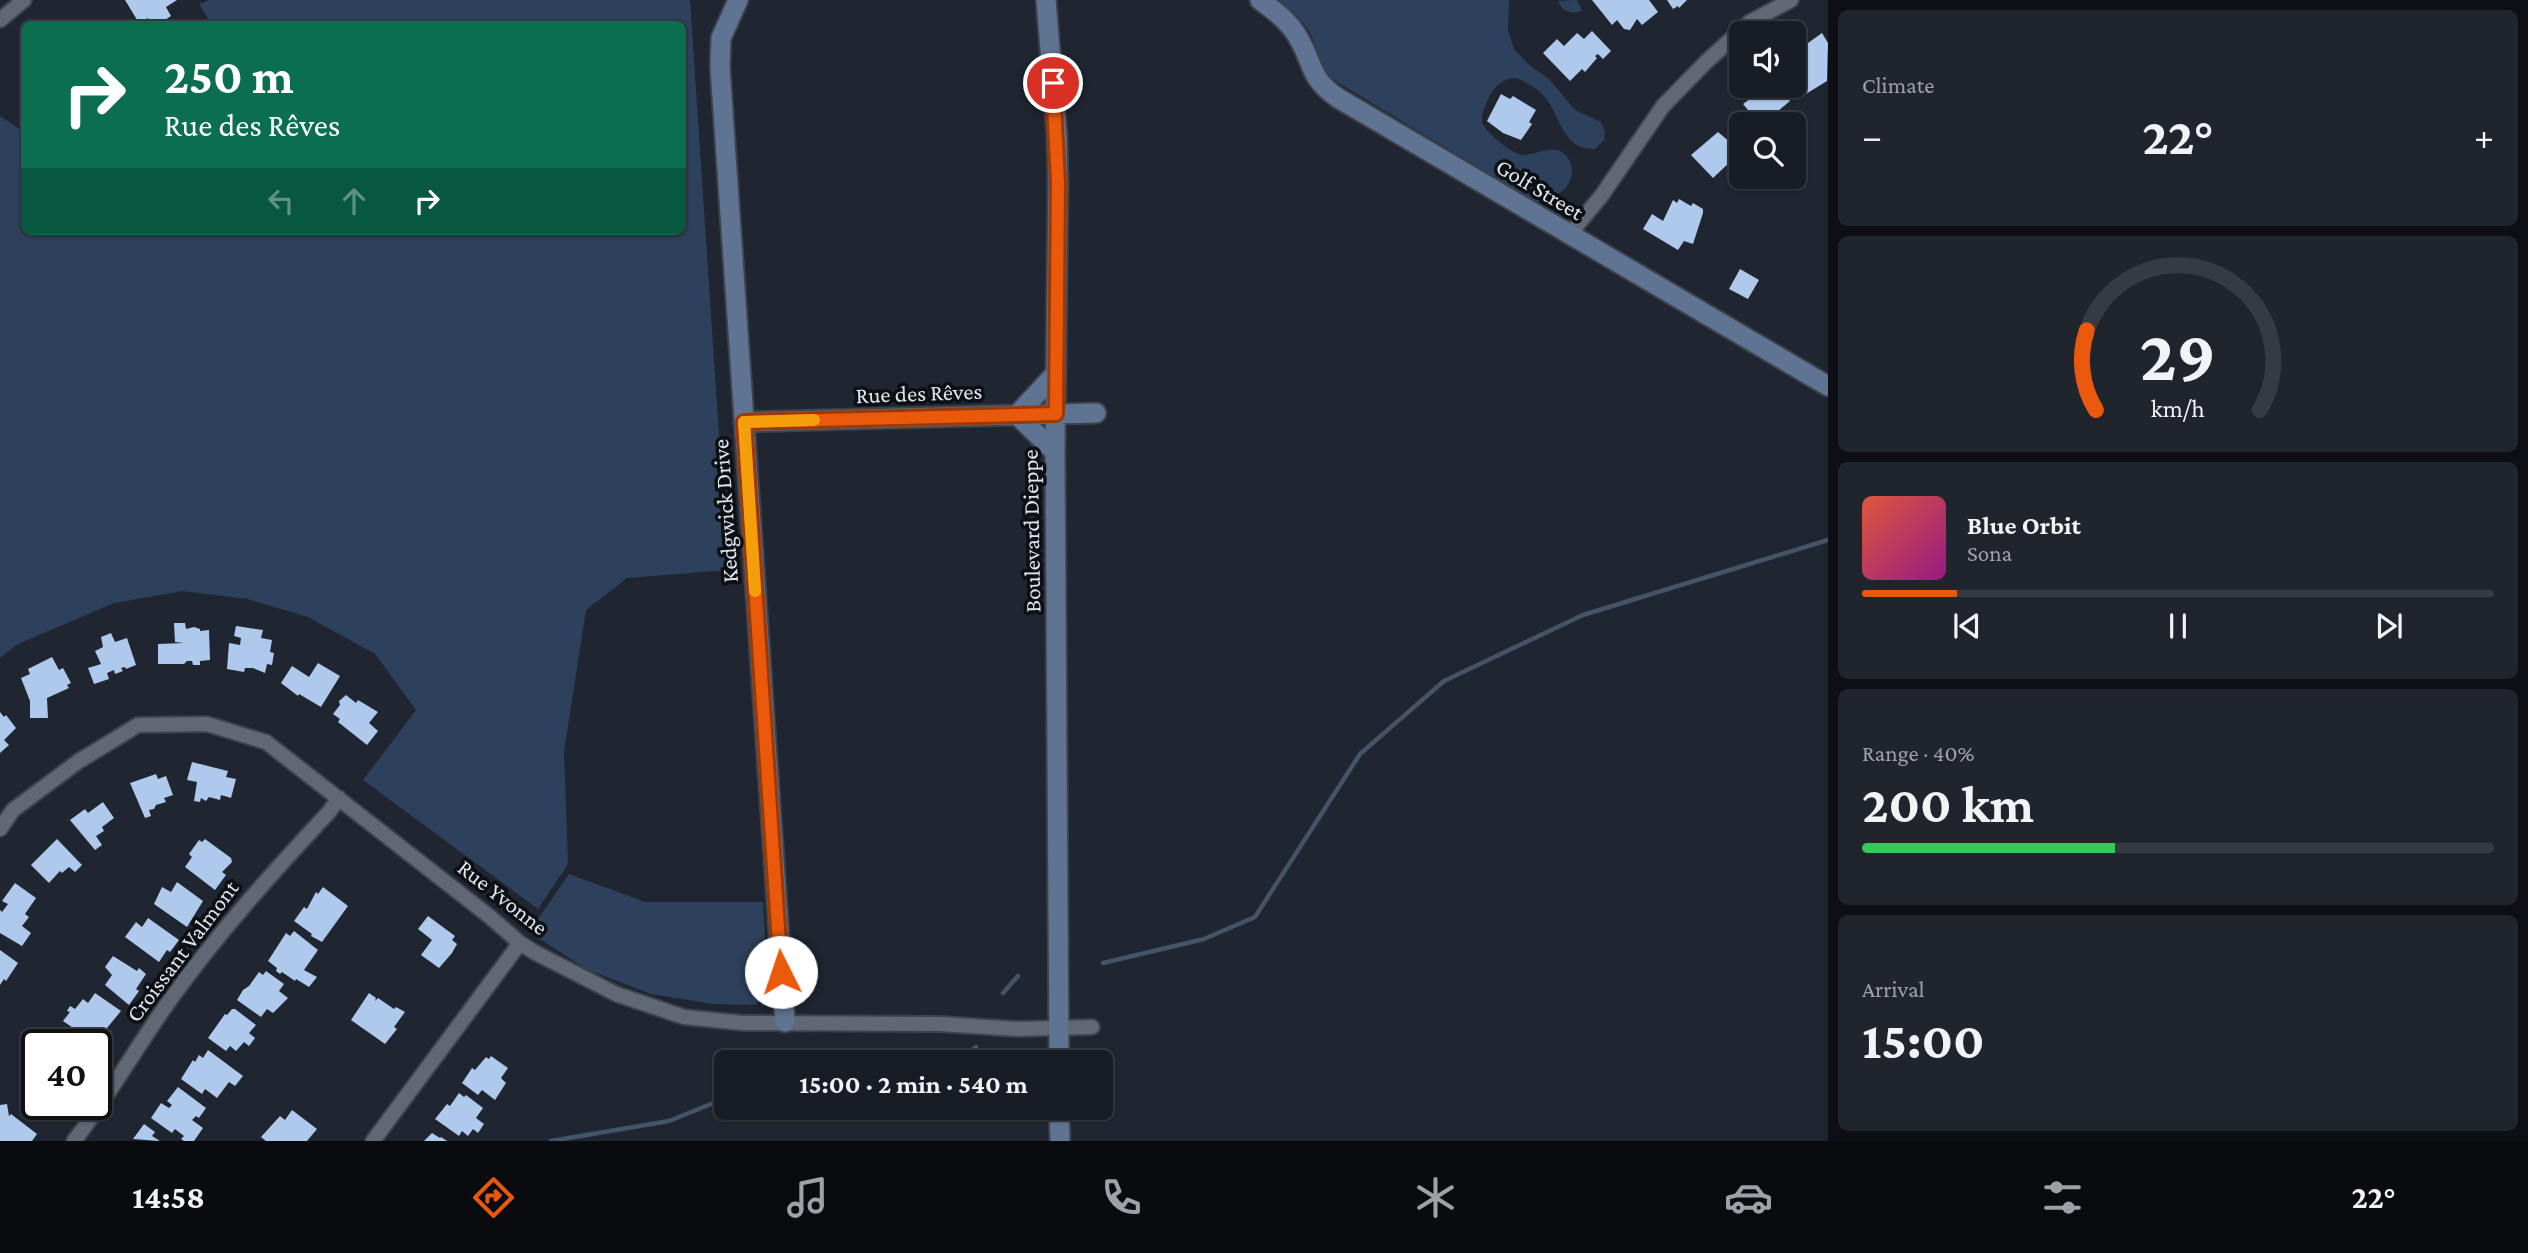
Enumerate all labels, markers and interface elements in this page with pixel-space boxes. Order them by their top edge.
map controls [1729,21,1806,189]
button: sound [1729,21,1806,98]
icon: right [49,49,140,140]
text: 250 m [164,49,294,104]
pin [1023,53,1083,113]
icon: arrive [1034,64,1072,102]
text: Climate [1862,72,1934,98]
text: Rue des Rêves [164,107,340,143]
text: 22° [2142,107,2214,165]
button: search [1729,112,1806,189]
text: − [1862,115,1882,157]
text: + [2474,115,2494,157]
street label: Golf Street [1492,153,1589,225]
icon: left [262,182,300,220]
icon: ahead [335,182,373,220]
icon: right [408,182,446,220]
text: 29 [2140,316,2216,397]
street label: Rue des Rêves [855,378,983,408]
text: km/h [2151,395,2205,422]
street label: Kedgwick Drive [707,438,743,584]
street label: Boulevard Dieppe [1017,449,1045,613]
text: Blue Orbit [1967,511,2081,540]
text: Sona [1967,540,2012,566]
icon: previous [1948,607,1986,645]
icon: pause [2159,607,2197,645]
icon: next [2370,607,2408,645]
text: Range · 40% [1862,740,1975,766]
text: 200 km [1862,775,2034,833]
street label: Rue Yvonne [453,854,553,940]
street label: Croissant Valmont [120,875,244,1027]
position arrow [744,935,818,1009]
text: Arrival [1862,976,1925,1002]
text: 15:00 [1862,1011,1985,1069]
speed limit sign: 40 [21,1029,112,1120]
text: 15:00 · 2 min · 540 m [799,1070,1028,1099]
icon: directions [469,1173,518,1222]
icon: music [783,1173,832,1222]
icon: phone [1097,1173,1146,1222]
icon: climate [1411,1173,1460,1222]
icon: car [1724,1173,1773,1222]
icon: filters [2038,1173,2087,1222]
text: 14:58 [132,1179,205,1215]
text: 22° [2352,1179,2396,1215]

